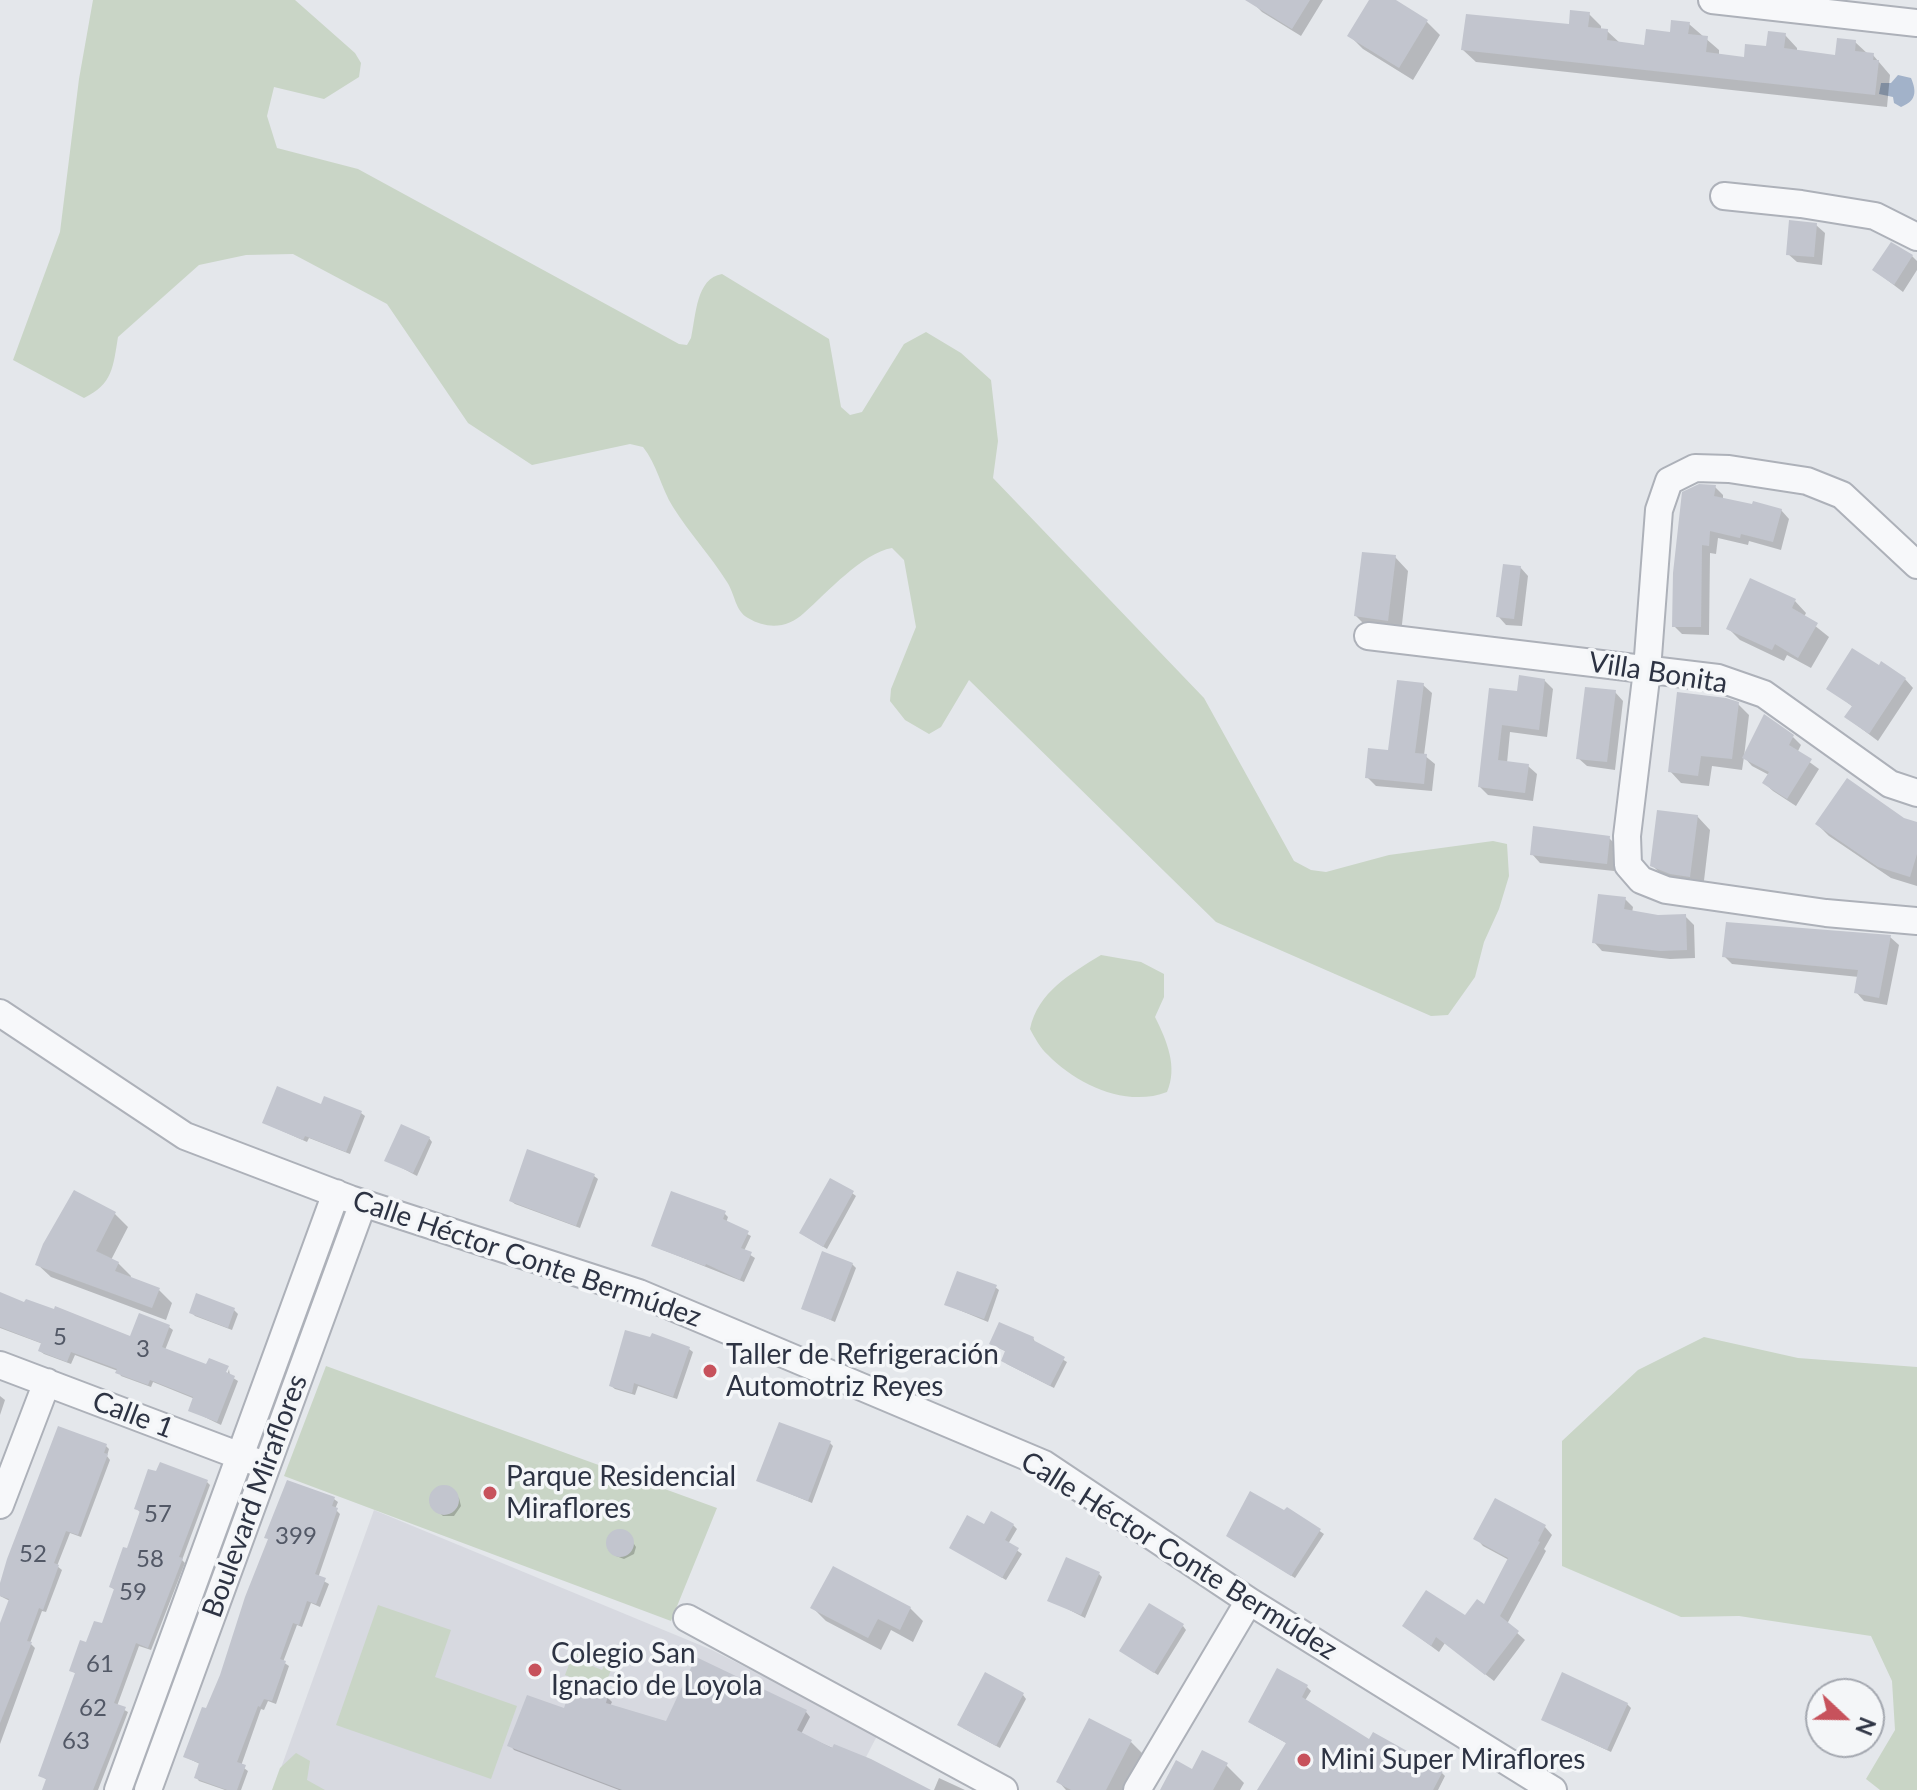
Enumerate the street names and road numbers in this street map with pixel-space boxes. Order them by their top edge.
street label: Villa Bonita [1586,645,1730,701]
street label: Calle Héctor Conte Bermúdez [348,1183,706,1335]
street label: Boulevard Miraflores [195,1370,315,1622]
street label: Calle 1 [88,1384,178,1446]
street label: Calle Héctor Conte Bermúdez [1015,1445,1343,1667]

